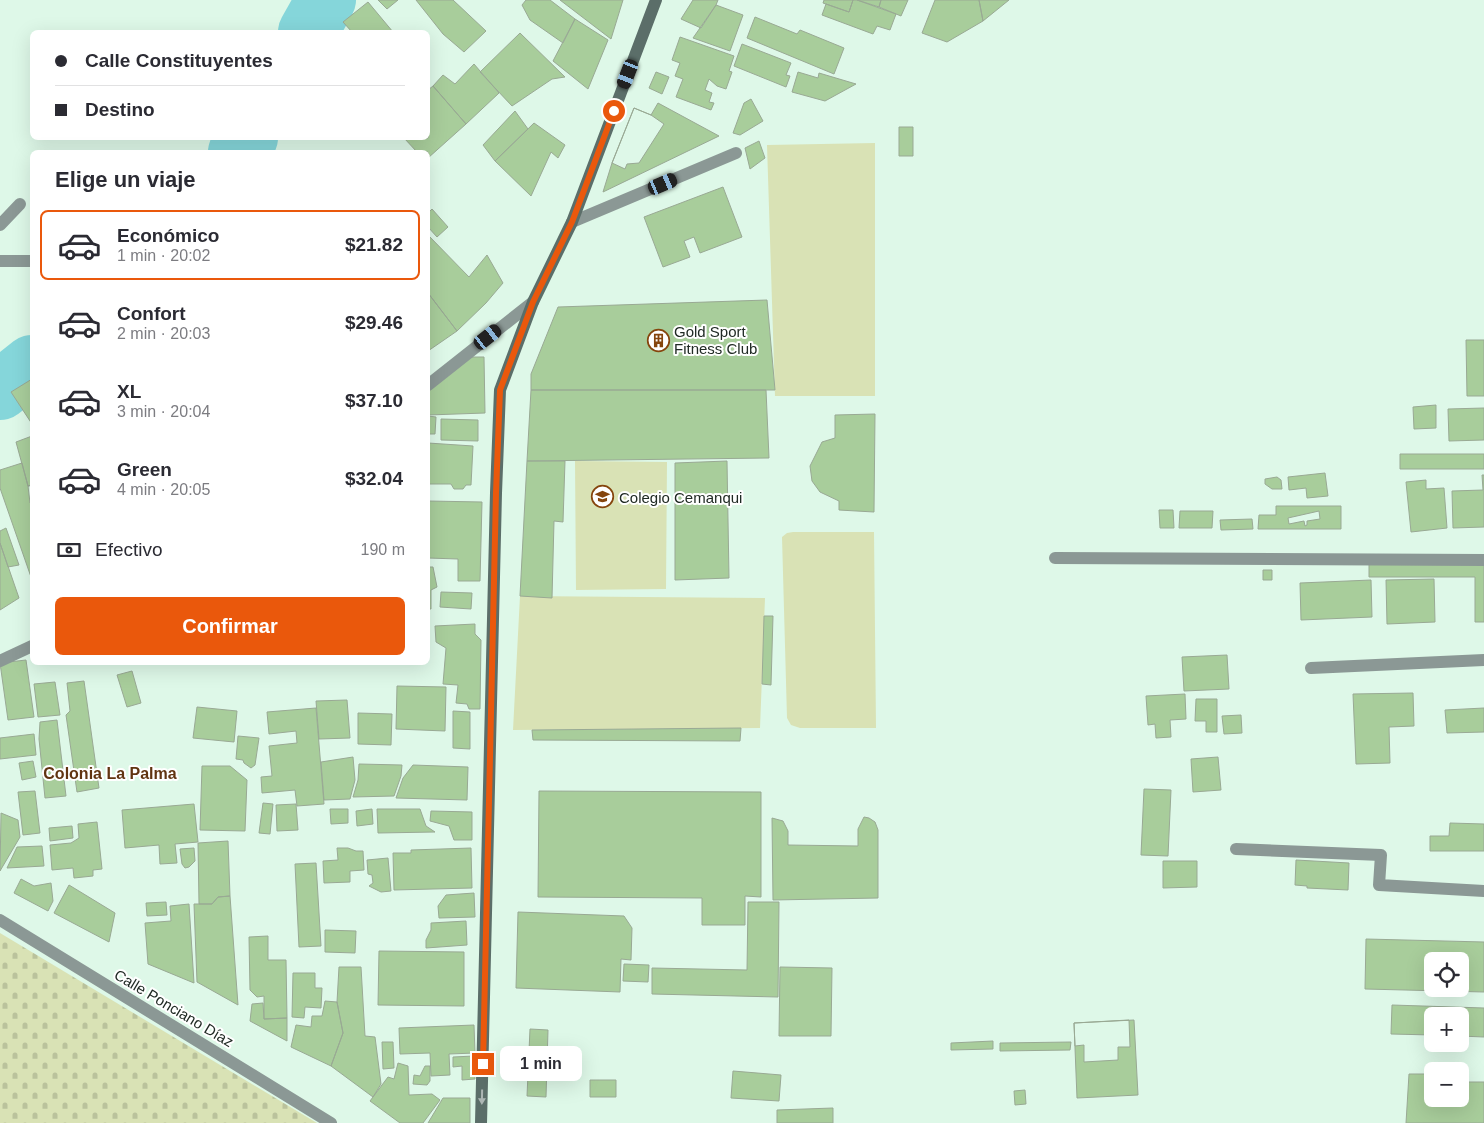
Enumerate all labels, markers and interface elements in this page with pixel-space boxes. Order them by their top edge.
text: Calle Constituyentes [85,50,273,71]
car [615,57,640,91]
text: Destino [85,99,155,120]
route start [603,100,625,122]
text: Elige un viaje [55,167,196,192]
car [646,171,679,197]
icon: car [57,223,102,268]
text: Económico [117,225,219,246]
text: $21.82 [345,234,403,255]
text: 1 min · 20:02 [117,247,210,264]
icon: car [57,301,102,346]
text: Confort [117,303,186,324]
text: $29.46 [345,312,403,333]
car [471,322,504,352]
place label: Gold Sport Fitness Club [674,323,757,357]
text: 2 min · 20:03 [117,325,210,342]
building icon: Gold Sport Fitness Club [646,328,670,352]
icon: car [57,379,102,424]
text: XL [117,381,141,402]
text: $37.10 [345,390,403,411]
text: 3 min · 20:04 [117,403,210,420]
icon: car [57,457,102,502]
text: Green [117,459,172,480]
text: $32.04 [345,468,403,489]
text: 4 min · 20:05 [117,481,210,498]
school or university icon: Colegio Cemanqui [591,485,615,509]
place label: Colegio Cemanqui [619,489,742,506]
icon: cash [55,536,83,564]
text: Efectivo [95,539,163,560]
text: 190 m [361,541,405,558]
button: Confirmar [55,597,405,655]
district label: Colonia La Palma [43,765,177,782]
map controls [1424,952,1469,1107]
button: locate [1424,952,1469,997]
street label: Calle Ponciano Díaz [111,966,237,1050]
button: + [1424,1007,1469,1052]
callout: 1 min [500,1046,583,1082]
route end [472,1053,494,1075]
text: 1 min [520,1055,562,1072]
button: − [1424,1062,1469,1107]
one-way arrow [478,1089,486,1105]

